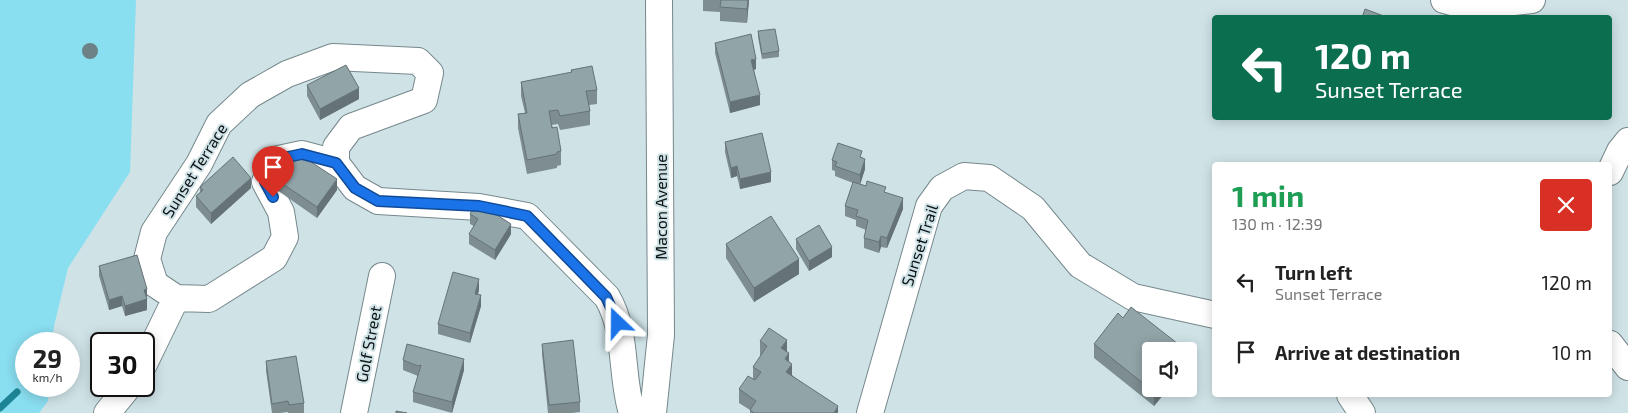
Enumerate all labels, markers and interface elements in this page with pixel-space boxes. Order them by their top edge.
text: 120 m [1315,34,1411,76]
icon: left [1232,35,1297,100]
text: Sunset Terrace [1315,76,1463,102]
street label: Sunset Terrace [157,119,231,221]
pin [252,146,294,197]
icon: arrive [259,153,287,181]
street label: Macon Avenue [651,154,670,260]
text: 1 min [1232,177,1304,213]
button: close [1540,179,1592,231]
street label: Sunset Trail [897,201,941,288]
text: 130 m · 12:39 [1232,214,1323,233]
text: Turn left [1275,261,1352,284]
icon: left [1232,268,1260,296]
text: 120 m [1541,271,1592,294]
text: Sunset Terrace [1275,284,1382,303]
position arrow [591,296,643,348]
street label: Golf Street [351,304,385,384]
speed limit sign: 30 [90,332,155,397]
icon: arrive [1232,338,1260,366]
text: Arrive at destination [1275,341,1460,364]
text: 10 m [1552,341,1592,364]
map controls [1142,342,1197,397]
button: sound [1142,342,1197,397]
text: 29 [33,343,62,373]
text: km/h [33,370,62,384]

